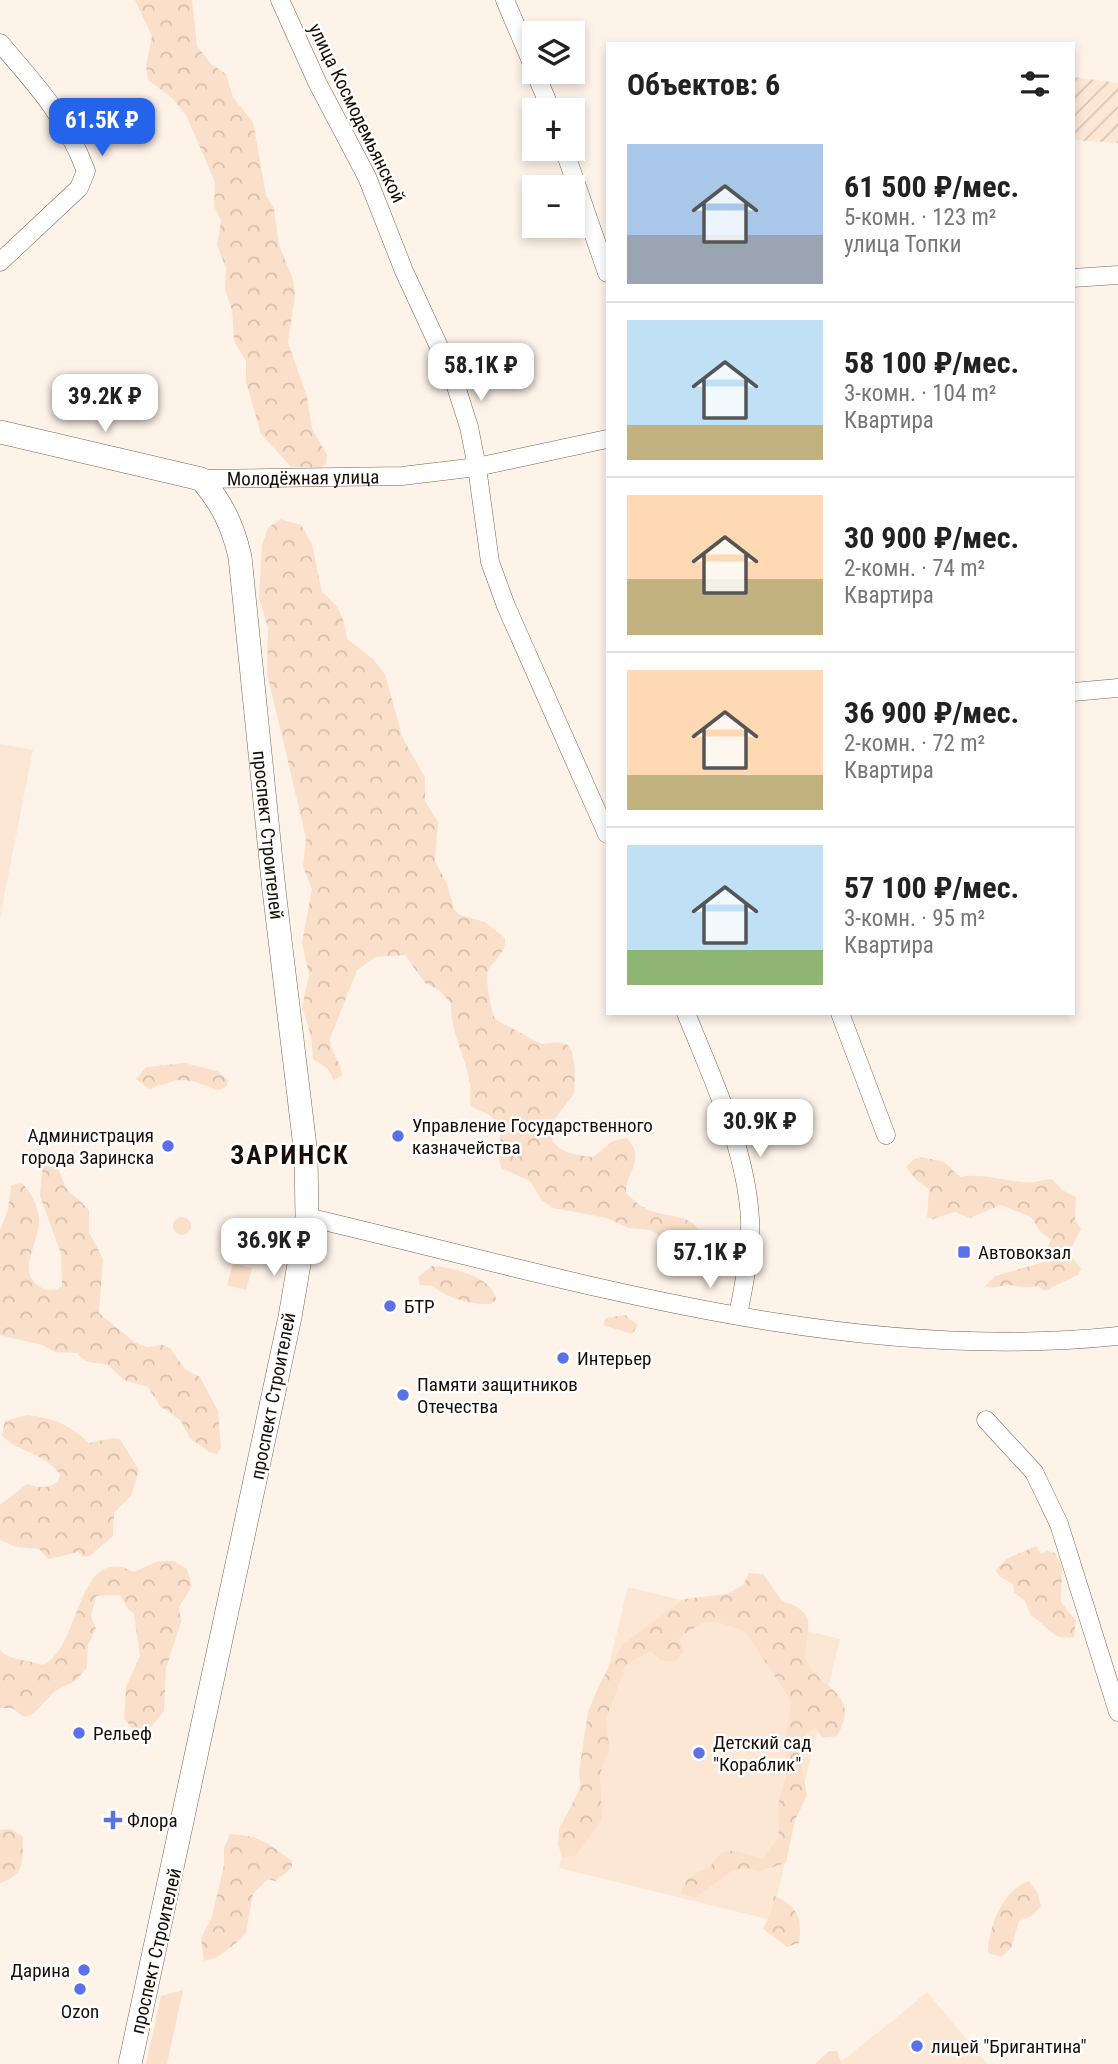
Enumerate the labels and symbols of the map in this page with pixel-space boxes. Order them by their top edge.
street label: улица Космодемьянской [304,20,410,206]
pin: 61.5K ₽ [37,99,167,158]
pin: 58.1K ₽ [416,344,546,403]
pin: 39.2K ₽ [40,374,170,434]
street label: Молодёжная улица [227,465,379,490]
street label: проспект Строителей [248,749,289,921]
pin: 30.9K ₽ [695,1100,825,1159]
place label: Управление Государственного казначейства [412,1114,653,1159]
place label: Администрация города Заринска [21,1124,154,1169]
marker: Управление Государственного казначейства [390,1128,406,1144]
marker: Администрация города Заринска [160,1138,176,1154]
district label: ЗАРИНСК [230,1140,350,1170]
pin: 36.9K ₽ [209,1218,339,1278]
pin: 57.1K ₽ [645,1230,775,1290]
place label: Автовокзал [978,1241,1071,1264]
marker: Автовокзал [956,1244,972,1260]
place label: БТР [404,1295,435,1318]
marker: БТР [382,1298,398,1314]
street label: проспект Строителей [246,1311,300,1481]
place label: Интерьер [577,1347,651,1370]
marker: Интерьер [555,1350,571,1366]
place label: Памяти защитников Отечества [417,1373,578,1418]
marker: Памяти защитников Отечества [395,1387,411,1403]
place label: Рельеф [93,1722,152,1745]
marker: Рельеф [71,1725,87,1741]
place label: Детский сад "Кораблик" [713,1731,811,1776]
marker: Детский сад "Кораблик" [691,1745,707,1761]
place label: Флора [127,1809,178,1832]
marker: Флора [105,1812,121,1828]
street label: проспект Строителей [126,1866,186,2036]
place label: Дарина [11,1959,70,1982]
marker: Дарина [76,1962,92,1978]
marker: Ozon [72,1981,88,1997]
place label: Ozon [61,2000,99,2023]
place label: лицей "Бригантина" [931,2035,1087,2058]
marker: лицей "Бригантина" [909,2038,925,2054]

